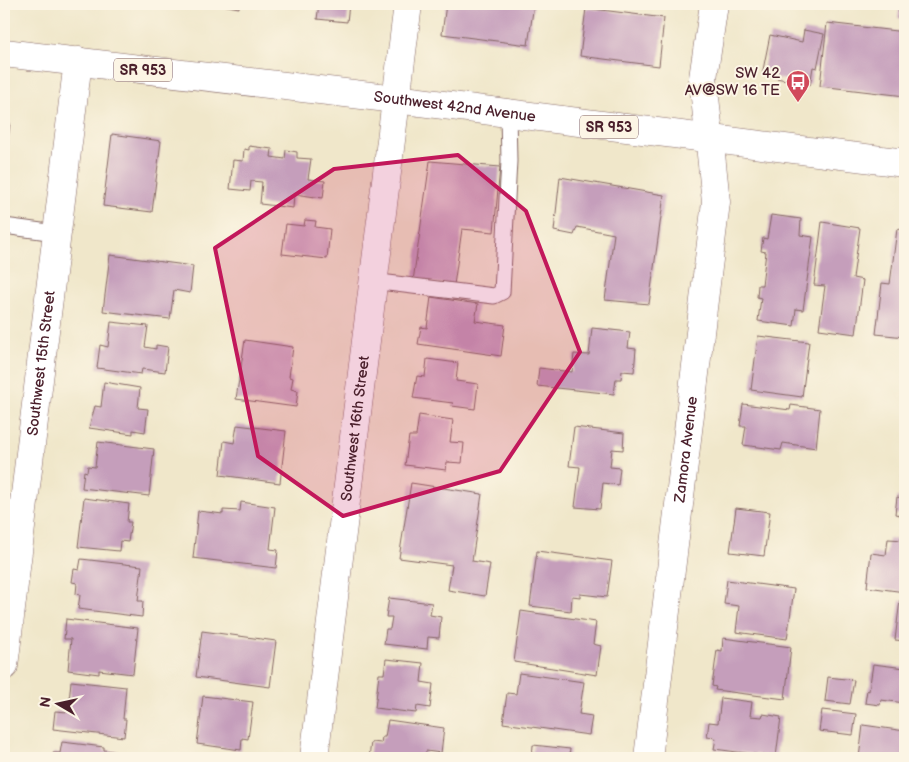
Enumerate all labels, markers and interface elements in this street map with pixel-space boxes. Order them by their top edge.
road number: SR 953 [114,58,172,82]
place label: SW 42 AV@SW 16 TE [685,64,780,100]
bus stop icon: SW 42 AV@SW 16 TE [785,69,811,103]
street label: Southwest 42nd Avenue [373,87,537,127]
road number: SR 953 [580,115,638,138]
street label: Southwest 15th Street [23,289,60,437]
street label: Southwest 16th Street [337,354,374,502]
street label: Zamora Avenue [670,395,702,504]
north arrow [32,680,82,730]
text: N [36,696,55,709]

